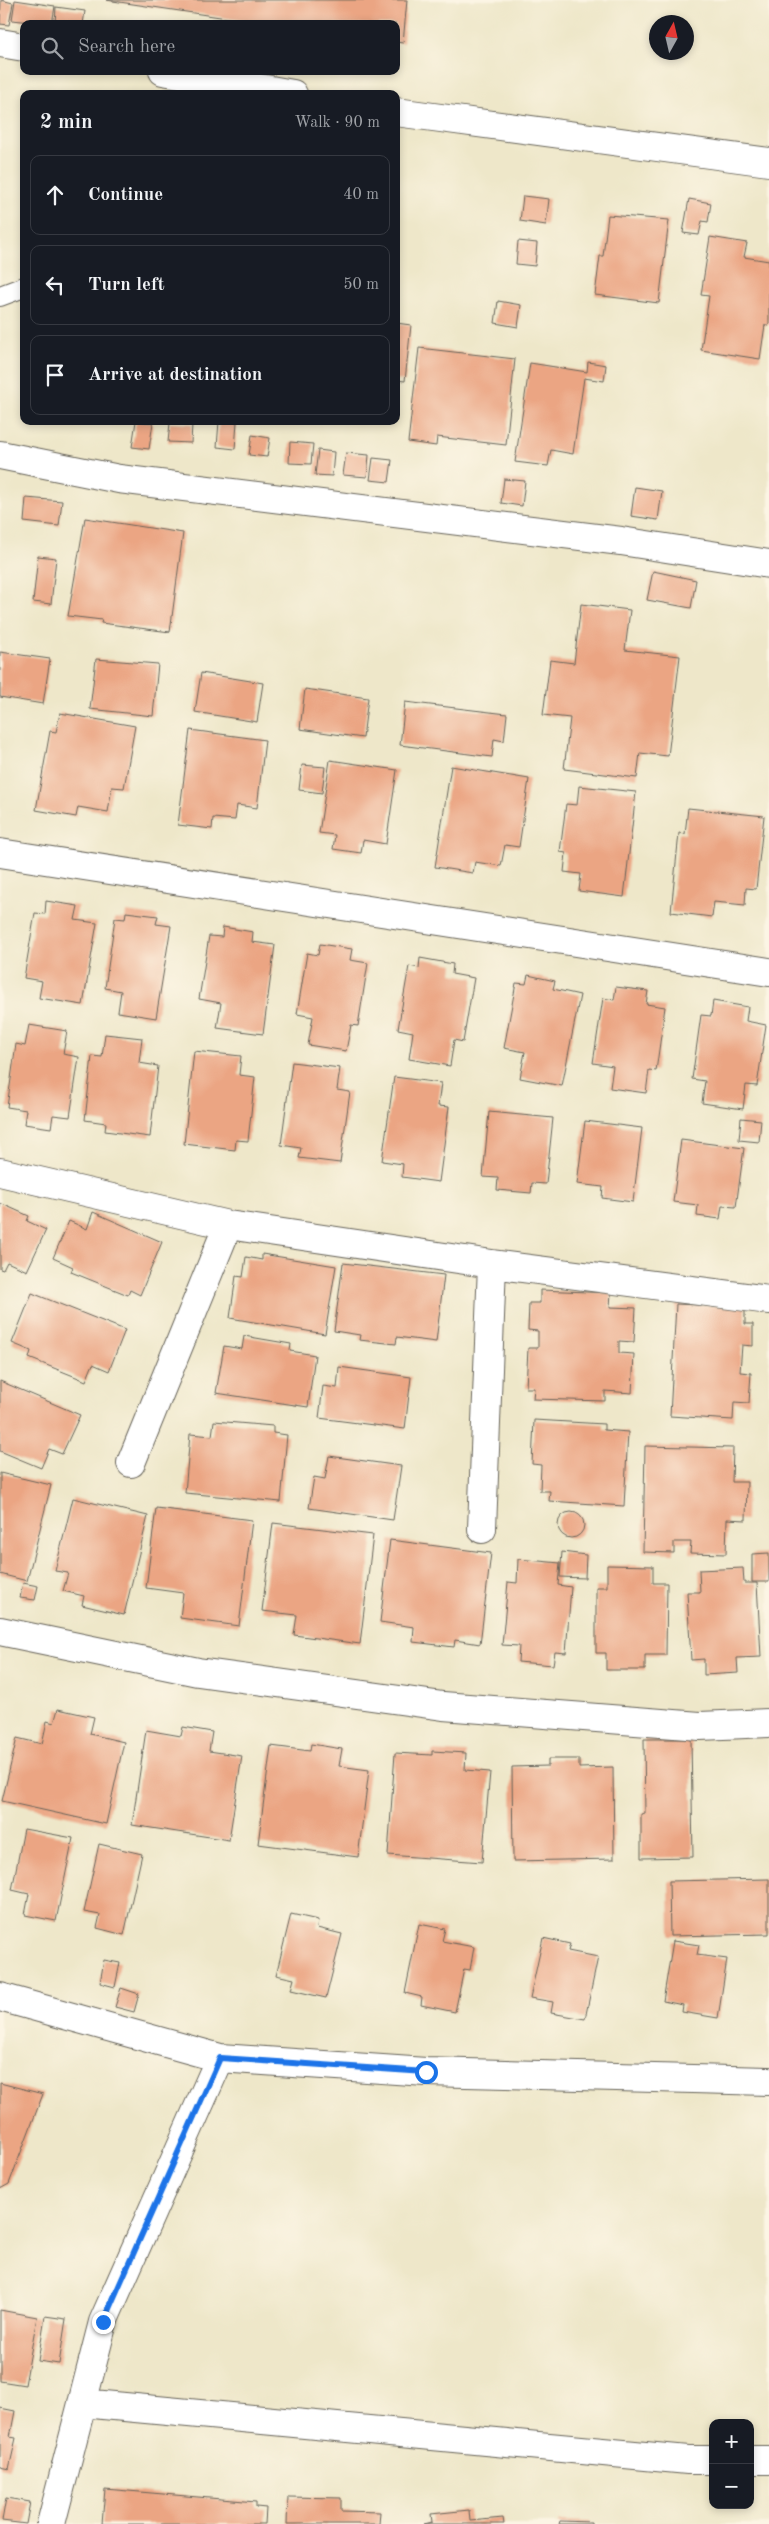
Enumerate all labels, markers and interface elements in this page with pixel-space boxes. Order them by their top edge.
north arrow [649,15,694,60]
search box [20,20,400,75]
icon: search [38,34,66,62]
text: Search here [78,38,175,57]
text: 2 min [40,112,93,133]
text: Walk · 90 m [294,115,380,131]
icon: ahead [41,181,69,209]
text: Continue [88,186,163,205]
text: 40 m [343,187,379,203]
icon: left [41,271,69,299]
text: Turn left [88,276,165,295]
text: 50 m [343,277,379,293]
icon: arrive [41,361,69,389]
text: Arrive at destination [88,366,262,385]
route start [415,2061,438,2084]
route end [92,2311,115,2334]
map controls [709,2419,754,2509]
button: + [709,2419,754,2464]
button: − [709,2464,754,2509]

